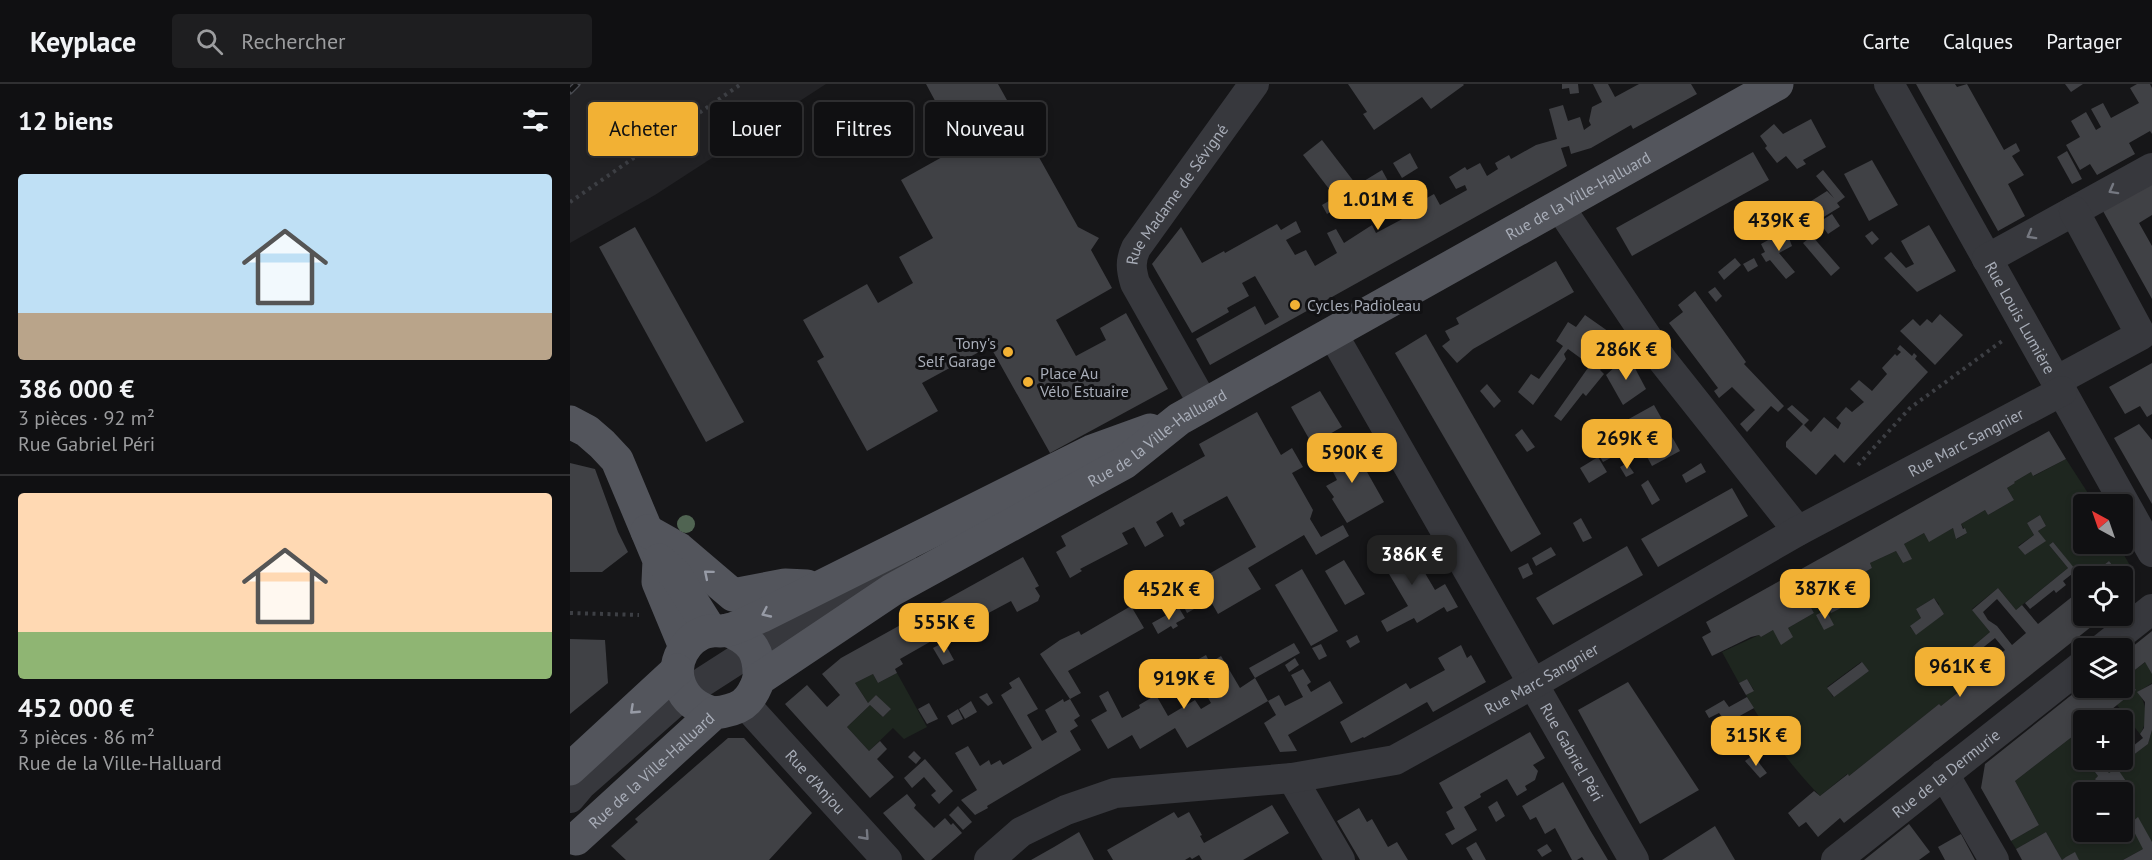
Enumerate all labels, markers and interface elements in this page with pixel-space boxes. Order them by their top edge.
search box [172,14,592,68]
text: Keyplace [30,23,136,60]
icon: search [193,25,226,58]
text: Rechercher [241,27,346,55]
text: Carte [1863,28,1910,55]
text: Calques [1943,28,2013,55]
text: Partager [2046,28,2122,55]
chip: Acheter [588,102,698,156]
chip: Louer [710,102,802,156]
chip: Filtres [814,102,913,156]
chip: Nouveau [925,102,1046,156]
text: 12 biens [18,104,113,137]
icon: filters [519,104,552,137]
street label: Rue Madame de Sévigné [1122,120,1232,266]
street label: Rue de la Ville-Halluard [1502,147,1654,244]
pin: 1.01M € [1323,180,1433,231]
one-way arrow [2109,182,2119,194]
text: 1.01M € [1342,186,1414,212]
pin: 439K € [1730,201,1828,252]
text: 439K € [1748,207,1810,233]
icon: home [231,213,339,321]
one-way arrow [2026,228,2037,239]
street label: Rue Louis Lumière [1981,258,2060,377]
place label: Cycles Padioleau [1307,295,1421,315]
marker: Cycles Padioleau [1288,298,1302,312]
pin: 286K € [1577,330,1675,381]
place label: Tony's Self Garage [918,333,996,371]
text: 286K € [1595,336,1657,362]
marker: Tony's Self Garage [1001,345,1015,359]
place label: Place Au Vélo Estuaire [1039,363,1129,401]
text: 386 000 € [18,372,134,405]
marker: Place Au Vélo Estuaire [1021,375,1035,389]
street label: Rue de la Ville-Halluard [1084,384,1230,491]
street label: Rue Marc Sangnier [1904,403,2027,481]
text: 3 pièces · 92 m² [18,405,155,431]
pin: 269K € [1578,419,1676,470]
text: 269K € [1596,425,1658,451]
text: Rue Gabriel Péri [18,431,155,457]
pin: 590K € [1303,433,1401,484]
text: 590K € [1321,439,1383,465]
north arrow [2073,494,2133,554]
map controls [2073,494,2133,842]
icon: home [231,532,339,640]
pin: 386K € [1363,535,1461,586]
text: 386K € [1381,541,1443,567]
button: locate [2073,566,2133,626]
pin: 387K € [1776,569,1874,620]
one-way arrow [704,570,715,581]
pin: 452K € [1120,570,1218,621]
text: 387K € [1794,575,1856,601]
text: 452K € [1138,576,1200,602]
pin: 555K € [895,603,993,654]
one-way arrow [761,606,772,618]
text: 555K € [913,609,975,635]
street label: Rue Marc Sangnier [1481,638,1602,719]
button: layers [2073,638,2133,698]
pin: 961K € [1911,647,2009,698]
text: 961K € [1929,653,1991,679]
pin: 919K € [1135,659,1233,710]
text: 919K € [1153,665,1215,691]
text: 452 000 € [18,691,134,724]
street label: Rue Gabriel Péri [1536,699,1608,805]
one-way arrow [630,703,641,714]
street label: Rue de la Ville-Halluard [584,708,718,833]
button: + [2073,710,2133,770]
pin: 315K € [1707,716,1805,767]
text: 315K € [1725,722,1787,748]
text: 3 pièces · 86 m² [18,724,155,750]
street label: Rue de la Dermurie [1888,724,2004,822]
street label: Rue d'Anjou [781,745,850,818]
text: Rue de la Ville-Halluard [18,750,222,776]
button: − [2073,782,2133,842]
one-way arrow [858,829,869,840]

